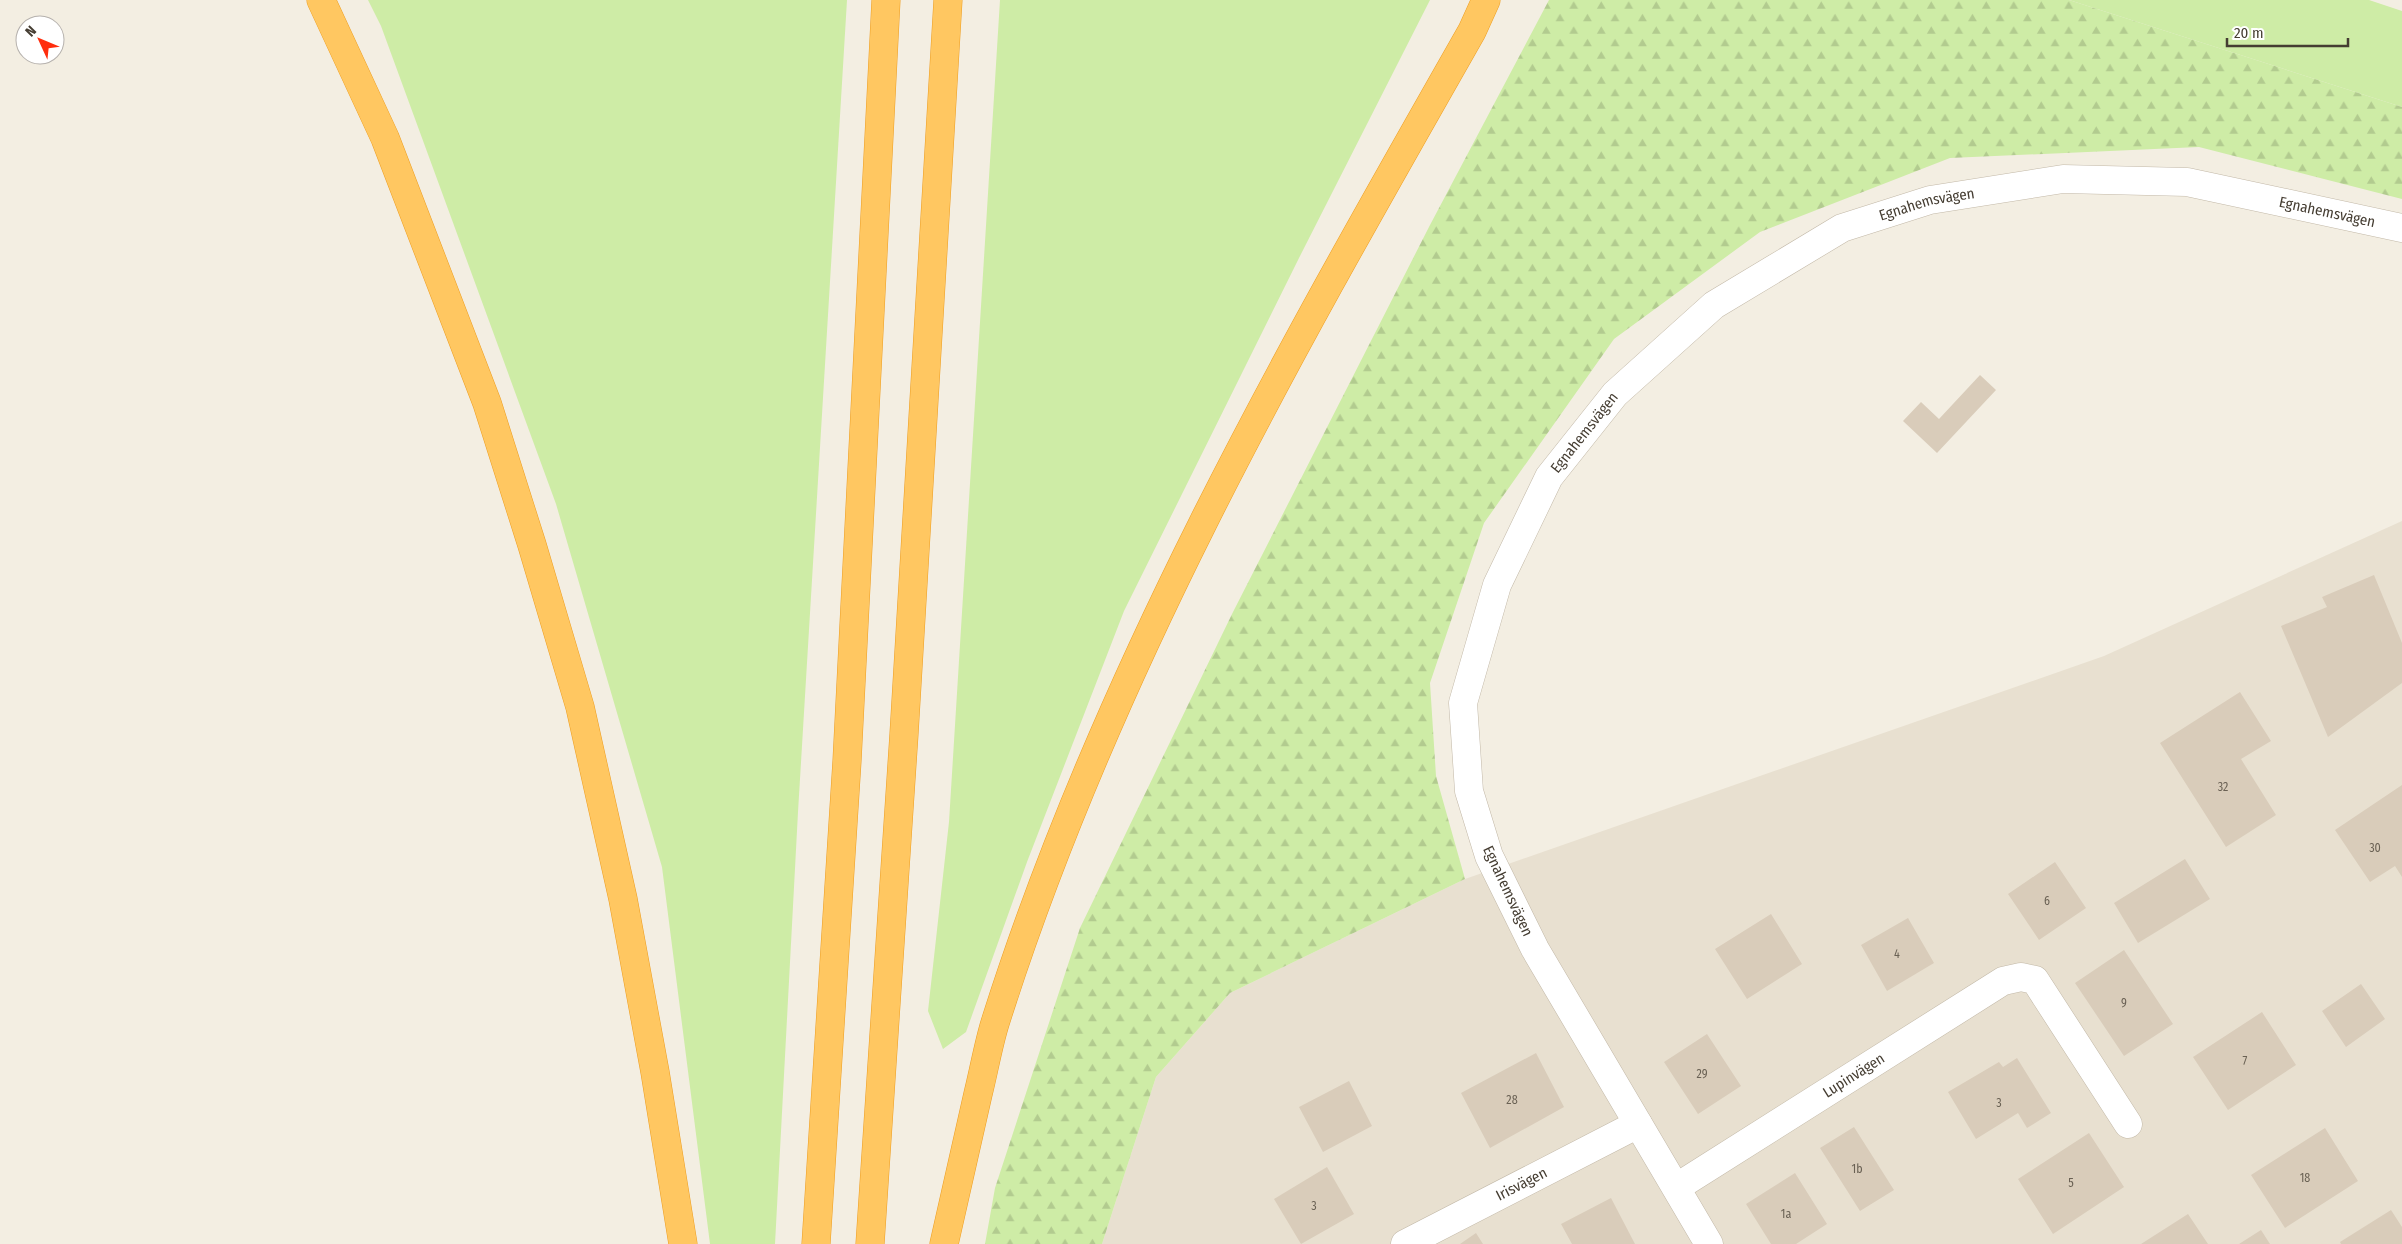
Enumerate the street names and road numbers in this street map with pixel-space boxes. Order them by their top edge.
street label: Egnahemsvägen [1877,184,1976,225]
street label: Egnahemsvägen [2277,193,2377,231]
street label: Egnahemsvägen [1547,389,1622,476]
street label: Egnahemsvägen [1479,843,1537,939]
street label: Lupinvägen [1819,1049,1888,1102]
street label: Irisvägen [1493,1163,1550,1205]

